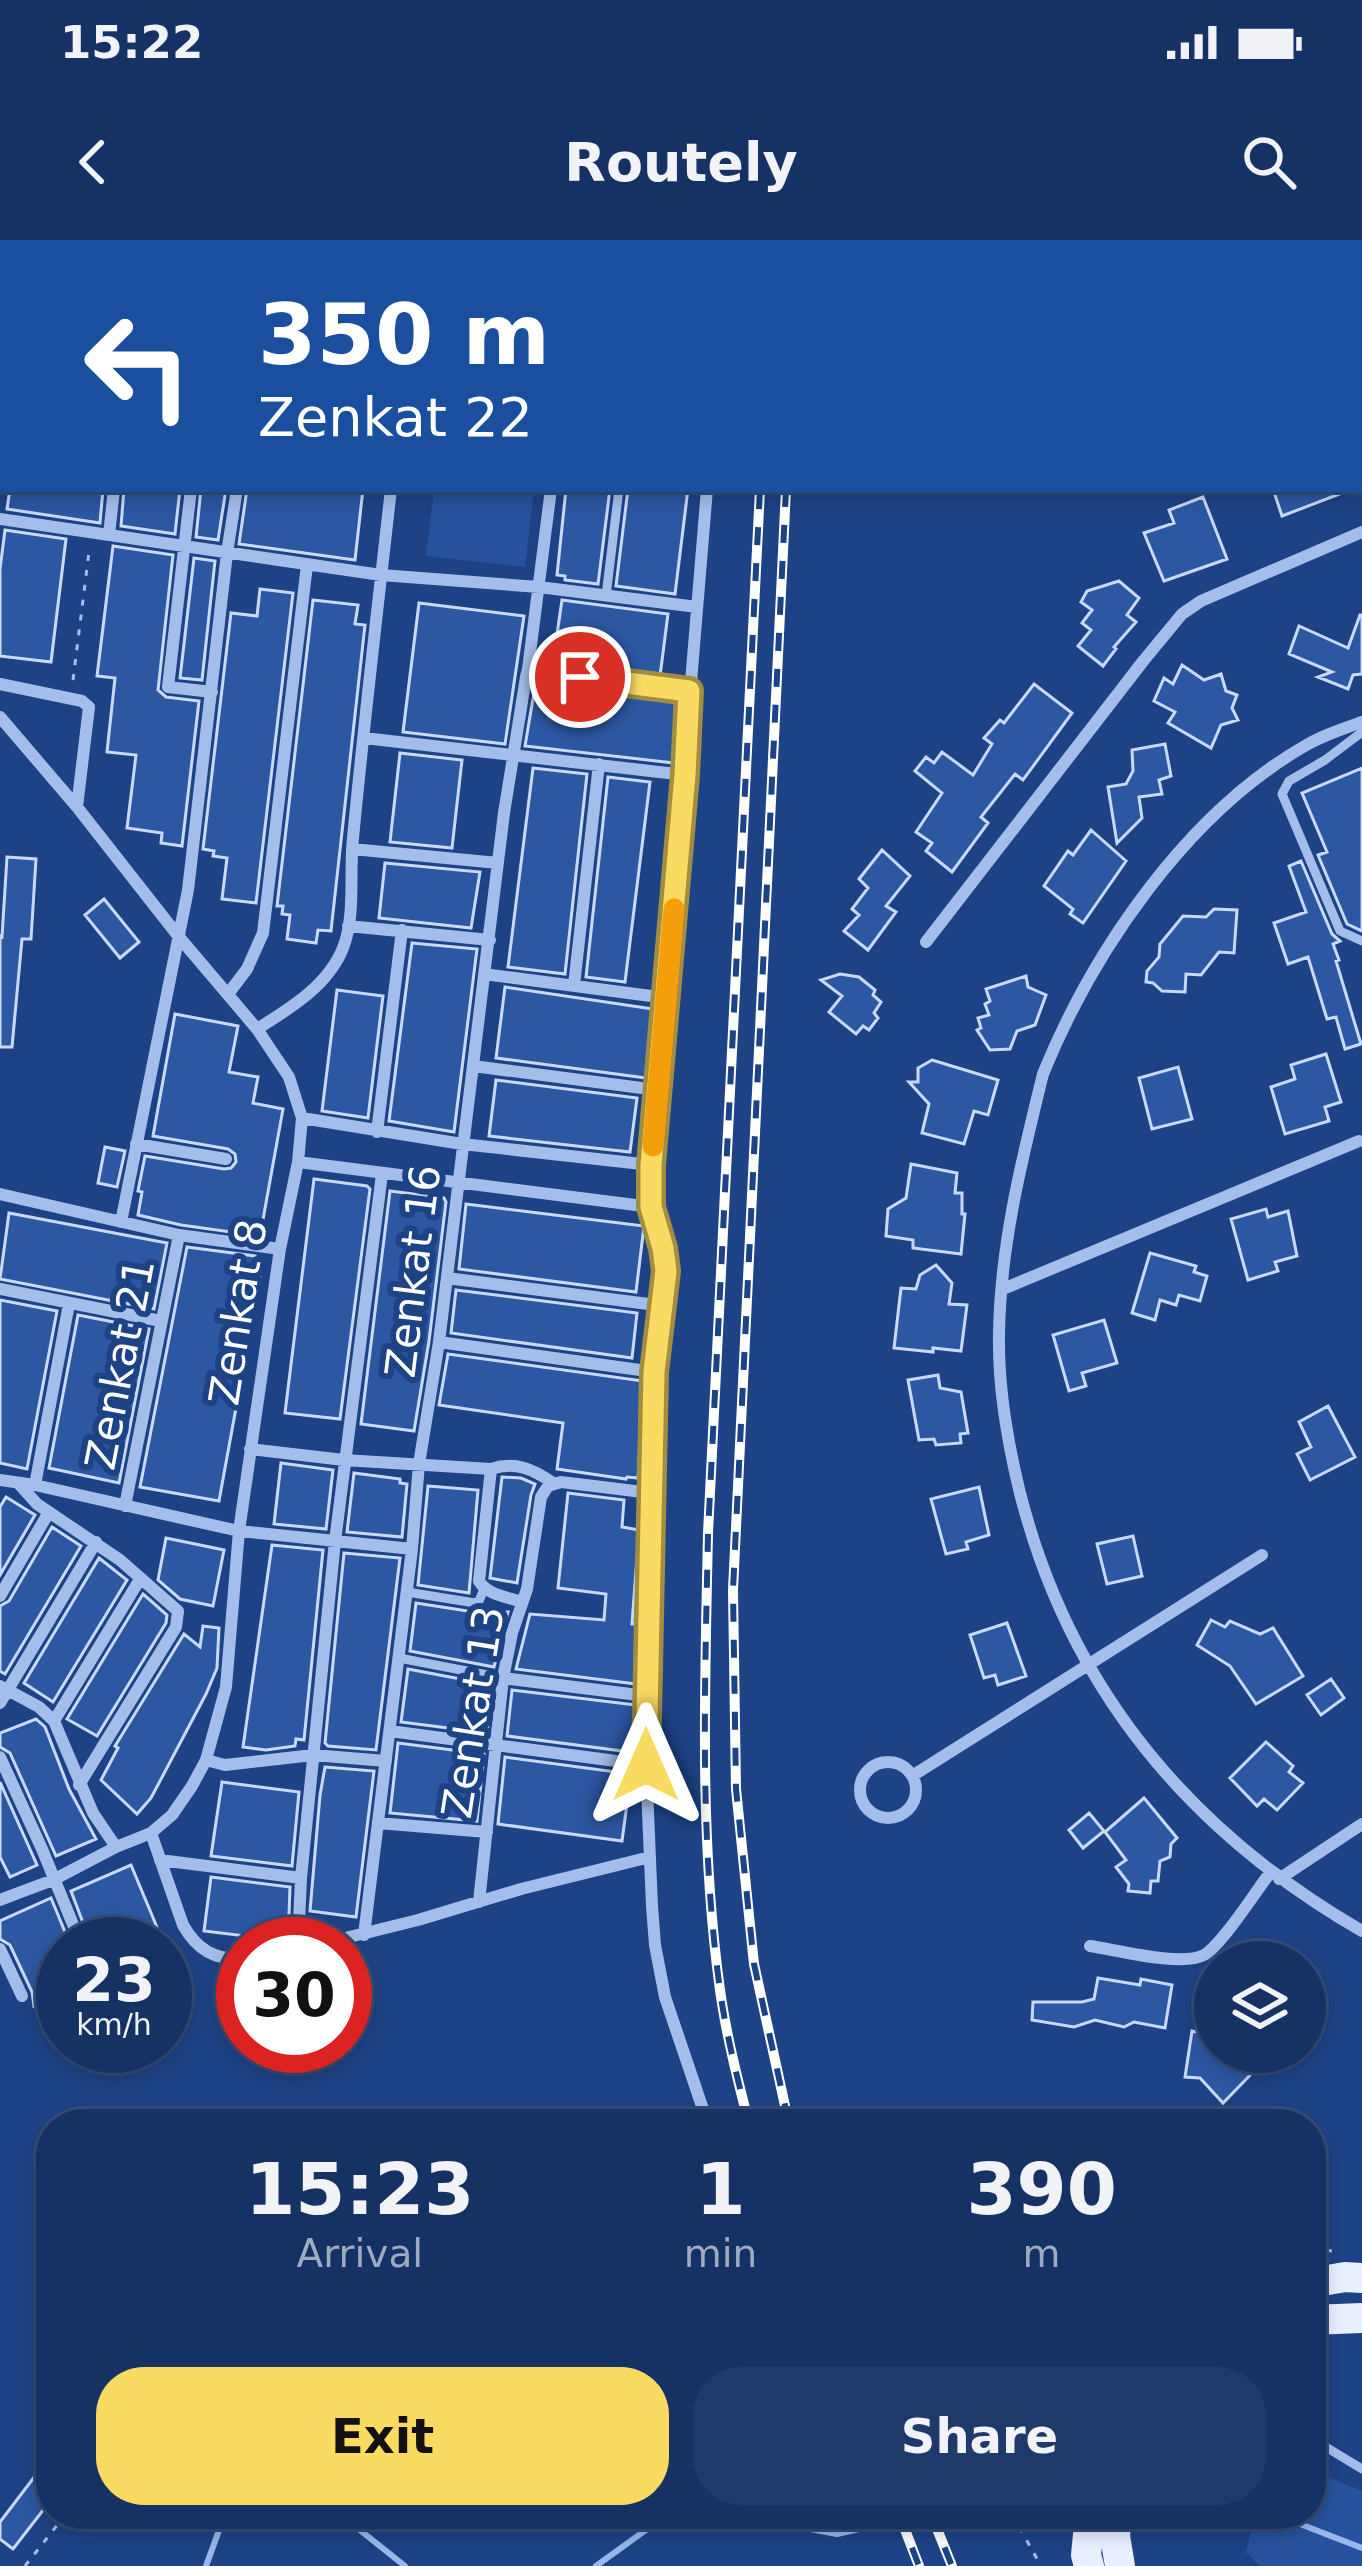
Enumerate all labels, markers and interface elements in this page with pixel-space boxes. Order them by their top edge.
text: 15:22 [60,16,203,69]
icon: back [60,129,126,195]
icon: search [1236,129,1302,195]
text: Routely [564,131,798,194]
text: 350 m [258,286,550,384]
icon: left [60,288,216,444]
text: Zenkat 22 [258,386,533,449]
pin [529,626,631,728]
icon: arrive [547,644,613,710]
street label: Zenkat 16 [376,1162,450,1380]
street label: Zenkat 8 [199,1216,277,1408]
street label: Zenkat 21 [76,1254,164,1474]
street label: Zenkat 13 [432,1603,514,1821]
position arrow [583,1702,709,1828]
speed limit sign: 30 [216,1917,372,2073]
map controls [1194,1941,1326,2073]
button: layers [1194,1941,1326,2073]
text: 23 [72,1945,156,2015]
text: km/h [76,2007,152,2042]
text: 15:23 [245,2147,474,2231]
text: 1 [695,2147,745,2231]
text: 390 [966,2147,1117,2231]
text: Arrival [296,2231,423,2276]
text: min [684,2231,757,2276]
text: m [1023,2231,1061,2276]
button: Exit [96,2367,669,2505]
button: Share [693,2367,1266,2505]

